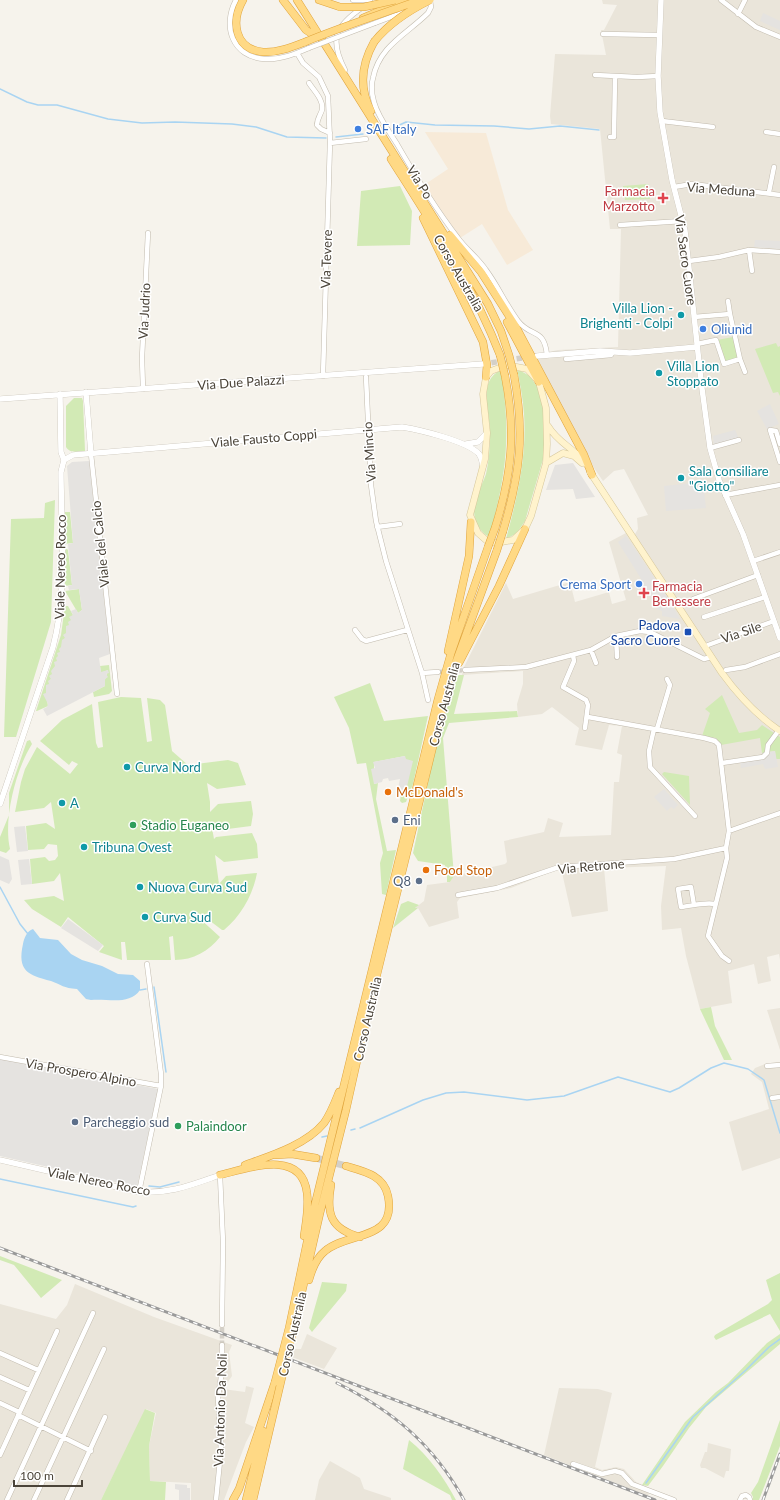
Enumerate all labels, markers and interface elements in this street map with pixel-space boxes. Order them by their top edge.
place label: SAF Italy [366,121,417,137]
marker: SAF Italy [353,124,363,134]
street label: Via Po [404,162,436,202]
street label: Via Meduna [686,179,756,199]
place label: Farmacia Marzotto [603,183,655,214]
marker: Farmacia Marzotto [658,193,668,203]
street label: Via Sacro Cuore [672,214,700,306]
street label: Via Tevere [317,229,335,289]
street label: Corso Australia [430,232,488,314]
street label: Via Judrio [135,282,153,340]
place label: Villa Lion - Brighenti - Colpi [580,300,673,331]
marker: Villa Lion - Brighenti - Colpi [676,310,686,320]
place label: Oliunìd [711,321,752,337]
marker: Oliunìd [698,324,708,334]
place label: Villa Lion Stoppato [667,358,719,389]
marker: Villa Lion Stoppato [654,368,664,378]
street label: Via Due Palazzi [197,371,285,393]
street label: Via Mincio [359,421,379,483]
street label: Viale Fausto Coppi [210,425,318,451]
place label: Sala consiliare "Giotto" [689,463,769,494]
marker: Sala consiliare "Giotto" [676,473,686,483]
street label: Viale del Calcio [87,500,113,588]
street label: Viale Nereo Rocco [51,514,69,620]
place label: Crema Sport [560,576,631,592]
place label: Farmacia Benessere [652,578,711,609]
marker: Crema Sport [634,579,644,589]
marker: Farmacia Benessere [639,588,649,598]
place label: Padova Sacro Cuore [611,617,680,648]
street label: Via Sile [719,618,763,646]
marker: Padova Sacro Cuore [683,627,693,637]
street label: Corso Australia [425,660,463,748]
place label: Curva Nord [135,759,201,775]
marker: Curva Nord [122,762,132,772]
place label: McDonald's [396,784,464,800]
marker: McDonald's [383,787,393,797]
place label: A [70,795,79,811]
marker: A [57,798,67,808]
place label: Eni [403,812,421,828]
marker: Eni [390,815,400,825]
place label: Stadio Euganeo [141,817,229,833]
marker: Stadio Euganeo [128,820,138,830]
place label: Tribuna Ovest [92,839,172,855]
marker: Tribuna Ovest [79,842,89,852]
street label: Via Retrone [557,855,625,877]
place label: Food Stop [434,862,492,878]
marker: Food Stop [421,865,431,875]
place label: Q8 [393,873,411,889]
marker: Q8 [414,876,424,886]
place label: Nuova Curva Sud [148,879,247,895]
marker: Nuova Curva Sud [135,882,145,892]
place label: Curva Sud [153,909,211,925]
marker: Curva Sud [140,912,150,922]
street label: Corso Australia [349,975,385,1063]
street label: Via Prospero Alpino [24,1054,138,1090]
place label: Parcheggio sud [83,1114,169,1130]
marker: Parcheggio sud [70,1117,80,1127]
place label: Palaindoor [186,1118,247,1134]
marker: Palaindoor [173,1121,183,1131]
street label: Viale Nereo Rocco [46,1163,152,1199]
street label: Corso Australia [274,1290,310,1378]
street label: Via Antonio Da Noli [210,1353,230,1467]
scale bar [14,1462,82,1488]
text: 100 m [20,1468,54,1483]

